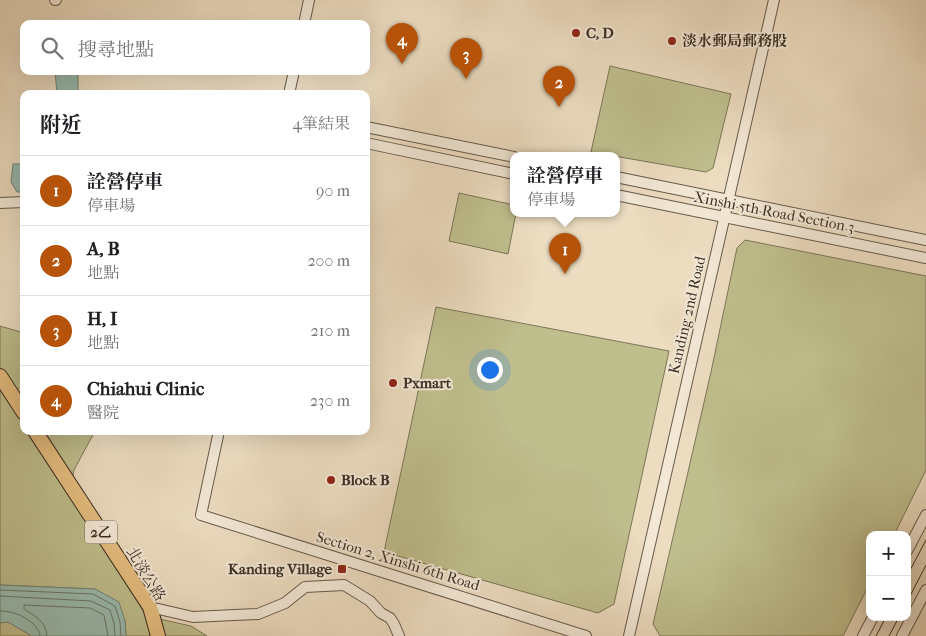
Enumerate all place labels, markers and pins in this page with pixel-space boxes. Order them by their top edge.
pin: 4 [386,23,418,64]
place label: C, D [586,24,614,42]
marker: C, D [570,27,582,39]
place label: 淡水郵局郵務股 [682,32,787,50]
marker: 淡水郵局郵務股 [666,35,678,47]
pin: 3 [450,38,482,79]
pin: 2 [543,66,575,107]
pin: 1 [549,233,581,274]
place label: Pxmart [403,374,452,392]
marker: Pxmart [387,377,399,389]
place label: Block B [341,471,390,489]
marker: Block B [325,474,337,486]
place label: Kanding Village [228,560,333,578]
marker: Kanding Village [336,563,348,575]

